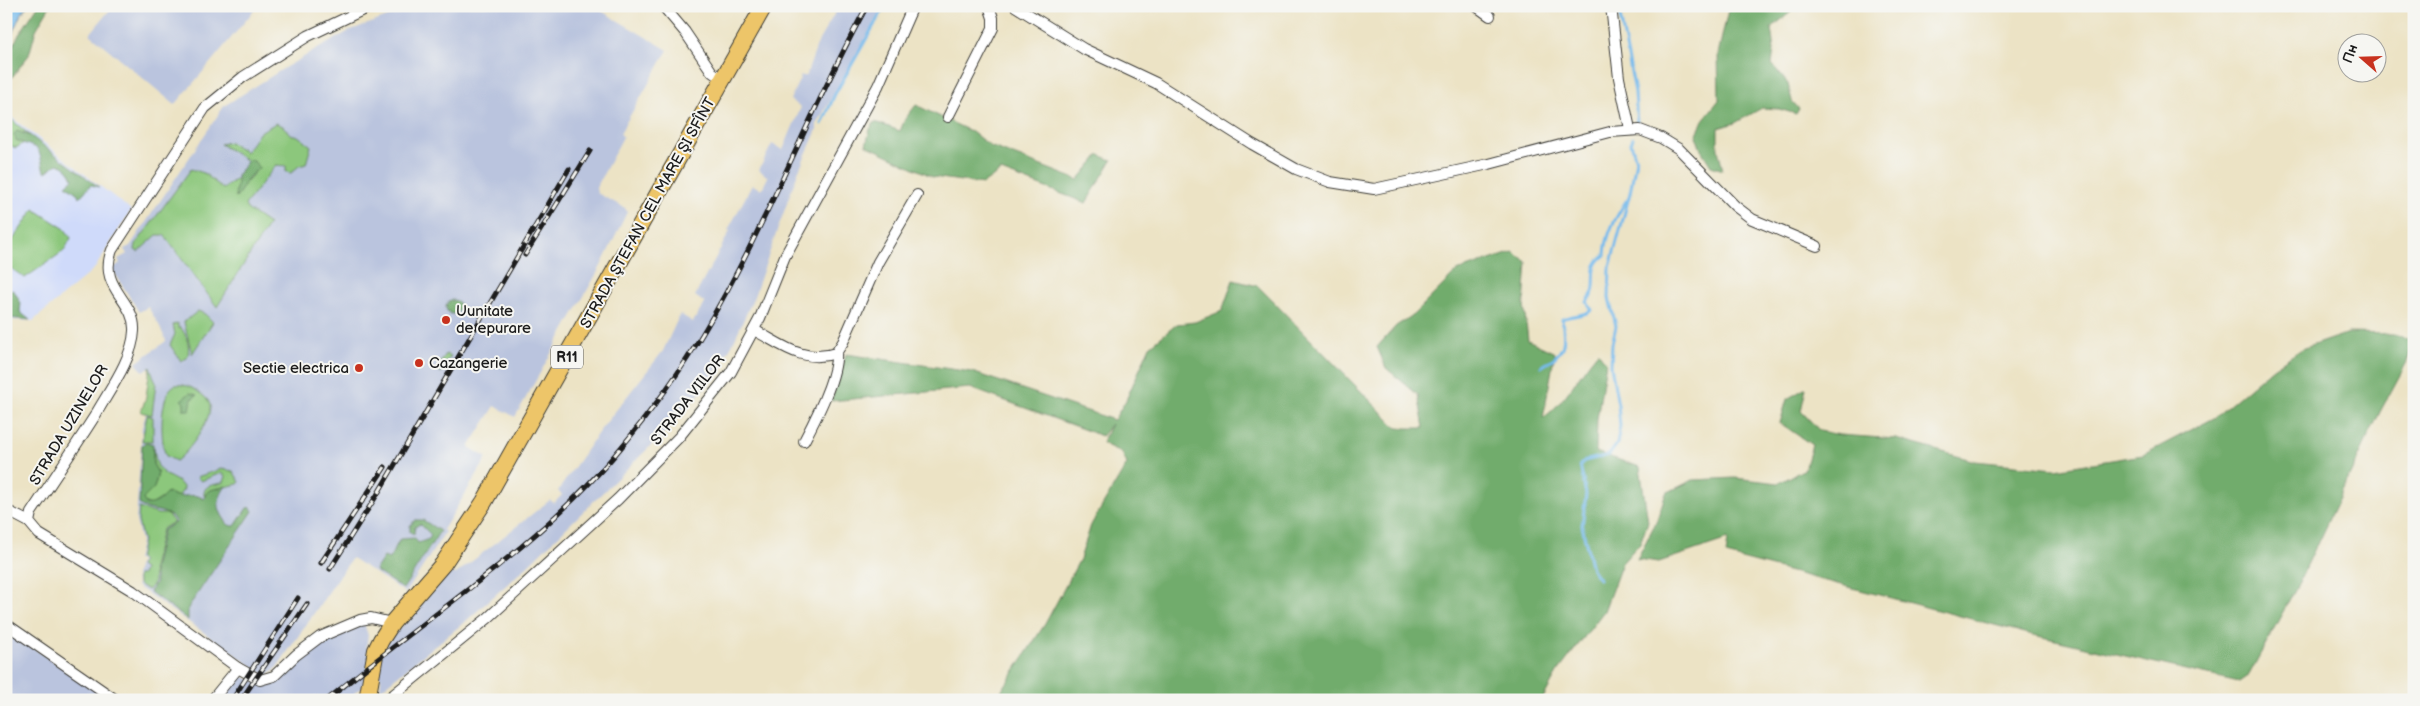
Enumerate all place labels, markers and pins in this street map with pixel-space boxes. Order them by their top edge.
place label: Uunitate de epurare [456,302,531,338]
marker: Uunitate de epurare [440,314,452,326]
place label: Cazangerie [429,354,508,373]
marker: Cazangerie [413,357,425,369]
place label: Sectie electrica [243,359,349,378]
marker: Sectie electrica [353,362,365,374]

